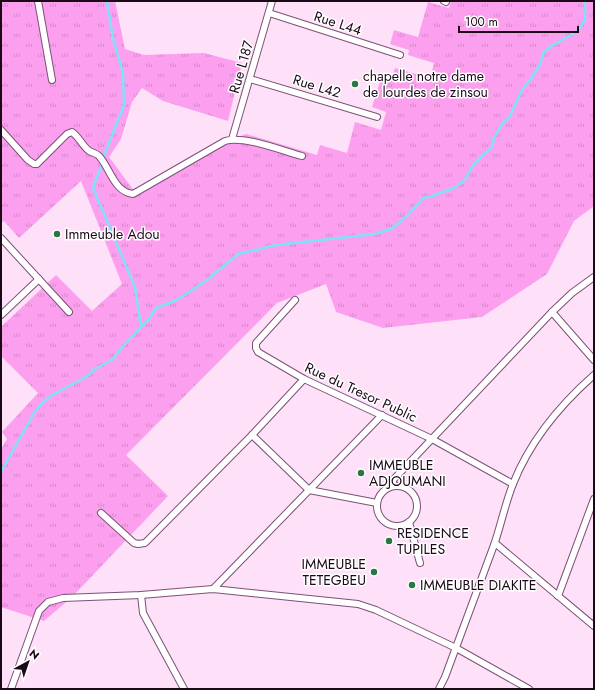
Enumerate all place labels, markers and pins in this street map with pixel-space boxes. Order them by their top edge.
place label: chapelle notre dame de lourdes de zinsou [363,66,488,102]
marker: chapelle notre dame de lourdes de zinsou [350,79,360,89]
place label: Immeuble Adou [65,224,160,244]
marker: Immeuble Adou [52,229,62,239]
place label: IMMEUBLE ADJOUMANI [369,455,446,491]
marker: IMMEUBLE ADJOUMANI [356,468,366,478]
place label: RESIDENCE TUPILES [397,523,469,559]
marker: RESIDENCE TUPILES [384,536,394,546]
place label: IMMEUBLE TETEGBEU [302,554,366,590]
marker: IMMEUBLE TETEGBEU [369,567,379,577]
place label: IMMEUBLE DIAKITE [420,575,536,595]
marker: IMMEUBLE DIAKITE [407,580,417,590]

